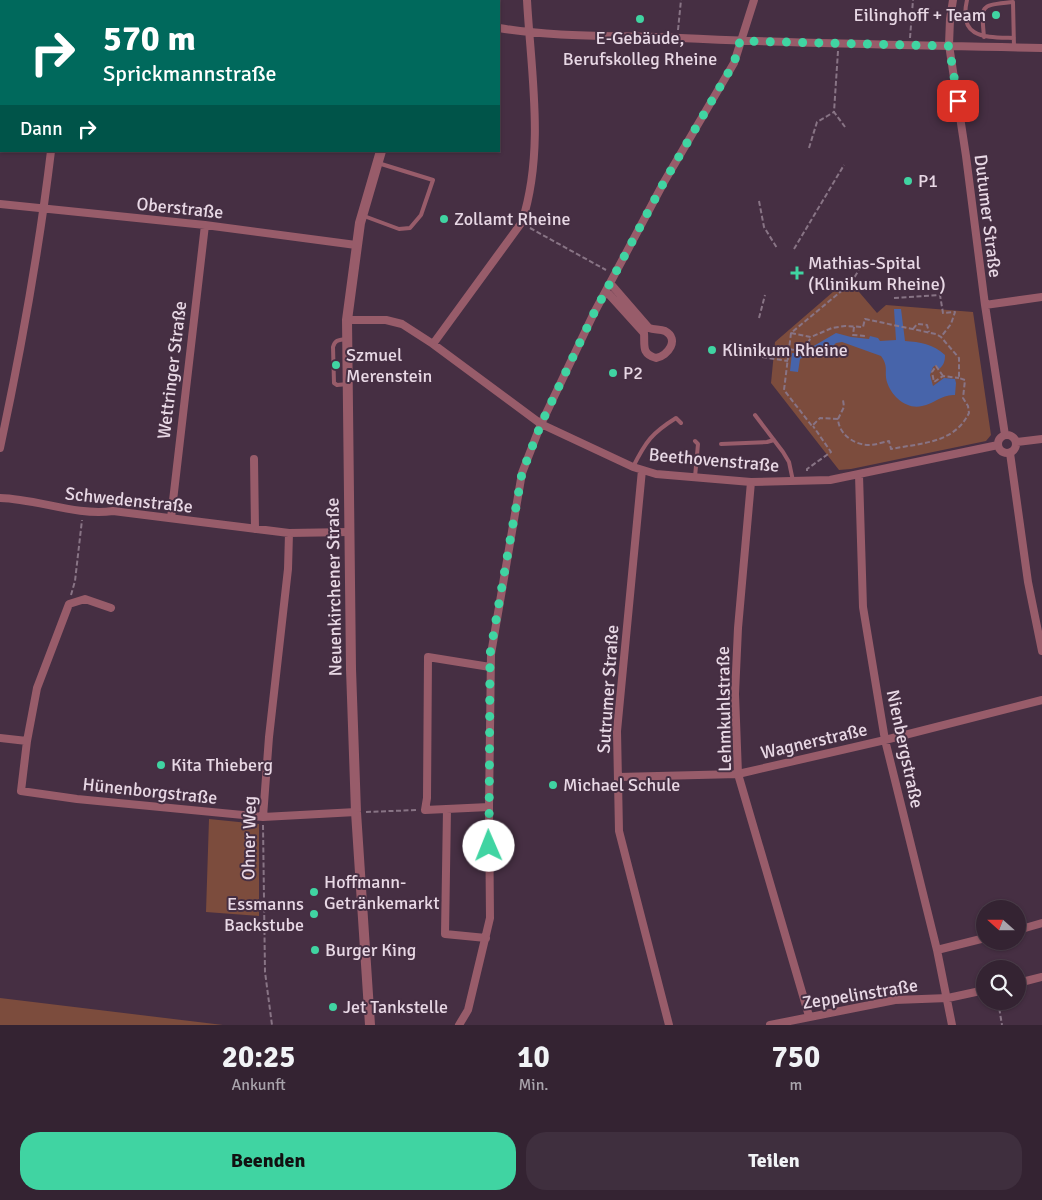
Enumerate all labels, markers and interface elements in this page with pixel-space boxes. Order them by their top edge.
place label: Eilinghoff + Team [853,4,986,26]
marker: Eilinghoff + Team [990,9,1002,21]
marker: E-Gebäude, Berufskolleg Rheine [634,13,646,25]
text: 570 m [103,17,196,60]
icon: right [20,20,85,85]
place label: E-Gebäude, Berufskolleg Rheine [563,27,717,70]
text: Sprickmannstraße [103,60,277,87]
pin [937,80,979,122]
icon: arrive [944,87,972,115]
icon: right [73,115,101,143]
text: Dann [20,117,63,141]
street label: Dutumer Straße [970,153,1006,279]
place label: P1 [918,170,938,192]
marker: P1 [902,175,914,187]
street label: Oberstraße [136,193,224,223]
place label: Zollamt Rheine [454,208,570,230]
marker: Zollamt Rheine [438,213,450,225]
place label: Mathias-Spital (Klinikum Rheine) [808,252,946,295]
marker: Mathias-Spital (Klinikum Rheine) [790,266,804,280]
street label: Wettringer Straße [153,300,191,440]
place label: Klinikum Rheine [722,339,848,361]
place label: Szmuel Merenstein [346,344,432,387]
marker: Klinikum Rheine [706,344,718,356]
marker: Szmuel Merenstein [330,359,342,371]
place label: P2 [623,362,643,384]
marker: P2 [607,367,619,379]
street label: Beethovenstraße [648,443,780,477]
street label: Schwedenstraße [64,482,194,518]
street label: Neuenkirchener Straße [321,497,347,677]
street label: Sutrumer Straße [593,624,623,754]
street label: Lehmkuhlstraße [712,646,736,772]
street label: Nienbergstraße [882,688,928,810]
street label: Wagnerstraße [759,718,869,764]
place label: Kita Thieberg [171,754,273,776]
marker: Kita Thieberg [155,759,167,771]
street label: Hünenborgstraße [81,773,219,809]
place label: Michael Schule [563,774,680,796]
marker: Michael Schule [547,779,559,791]
street label: Ohner Weg [237,796,261,880]
position arrow [462,819,514,871]
place label: Hoffmann- Getränkemarkt [324,871,439,914]
marker: Hoffmann- Getränkemarkt [308,886,320,898]
place label: Essmanns Backstube [224,893,304,936]
north arrow [976,900,1026,950]
map controls [976,900,1026,1010]
marker: Essmanns Backstube [308,908,320,920]
place label: Burger King [325,939,416,961]
marker: Burger King [309,944,321,956]
button: search [976,960,1026,1010]
street label: Zeppelinstraße [801,974,919,1014]
place label: Jet Tankstelle [343,996,448,1018]
marker: Jet Tankstelle [327,1001,339,1013]
text: 20:25 [222,1039,295,1076]
text: 10 [517,1039,550,1076]
text: 750 [772,1039,820,1076]
text: Ankunft [232,1075,286,1095]
text: Min. [518,1075,549,1095]
text: m [789,1075,802,1095]
button: Beenden [20,1132,516,1190]
button: Teilen [526,1132,1022,1190]

